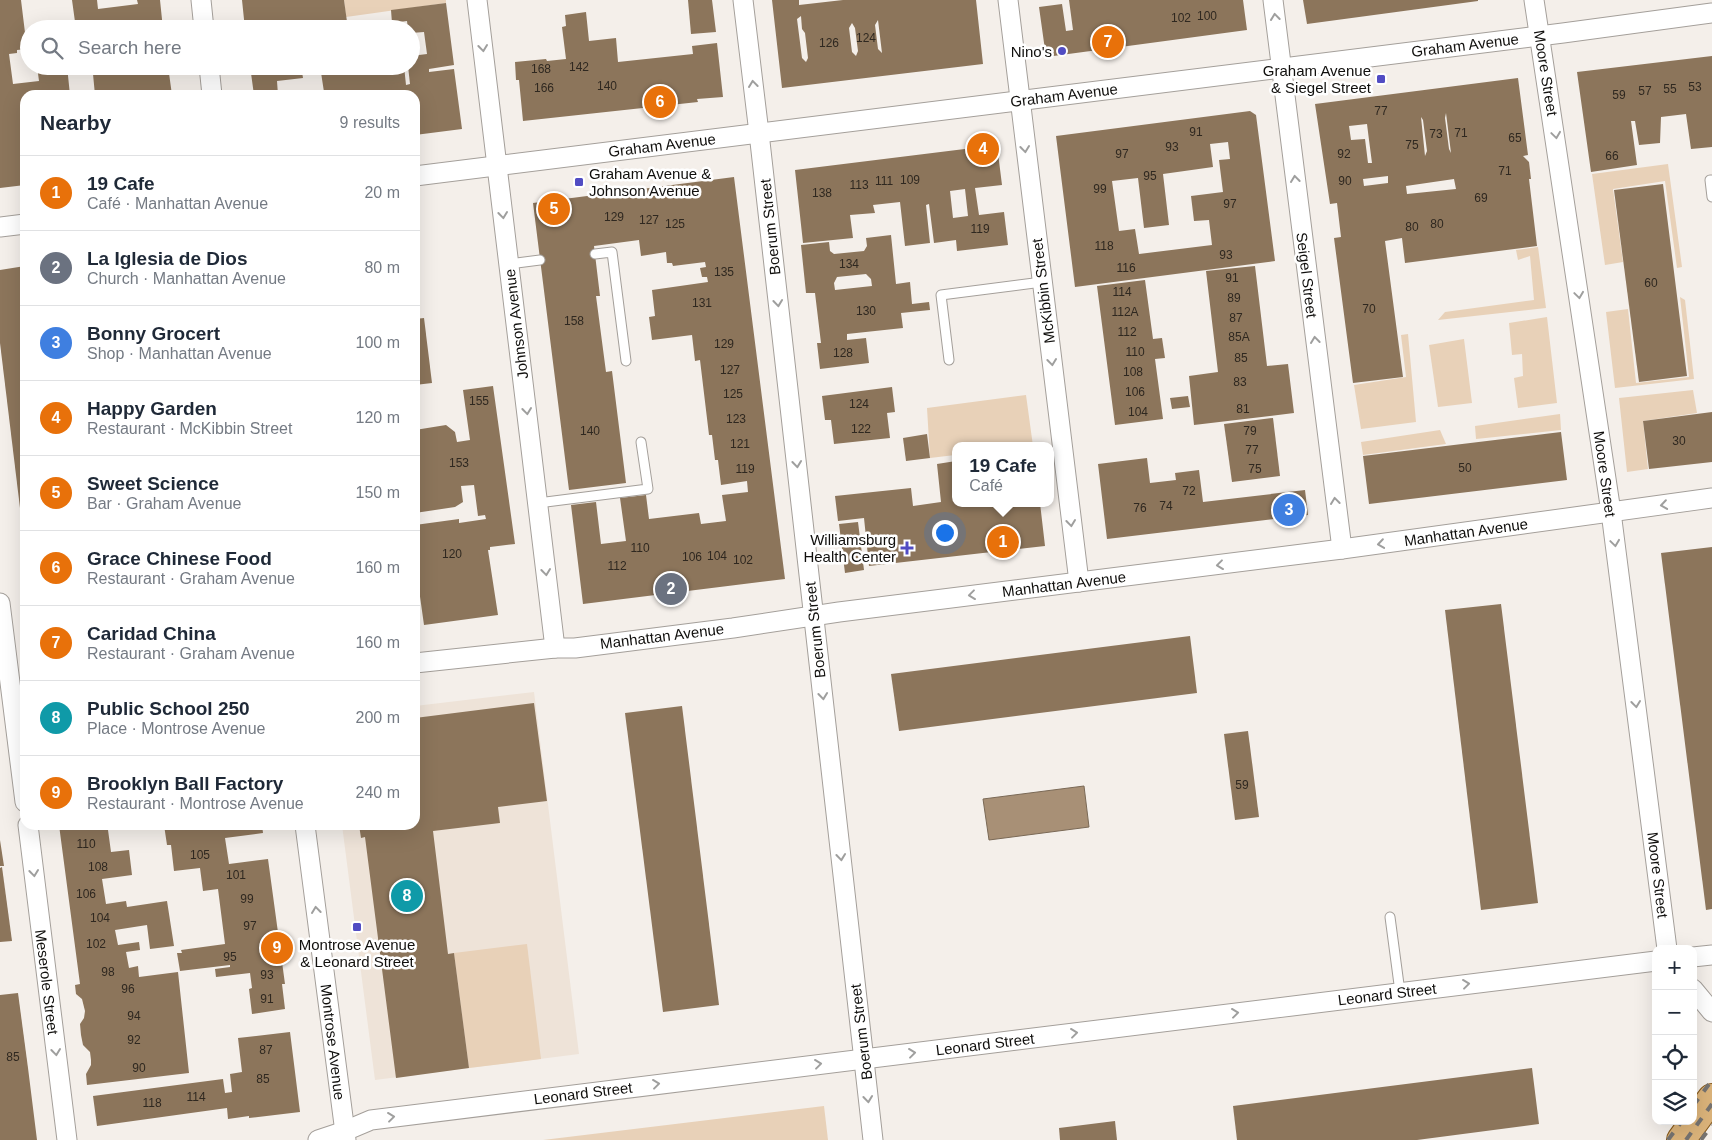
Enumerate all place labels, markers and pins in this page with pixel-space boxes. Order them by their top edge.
pin: 7 [1092,23,1124,61]
place label: Nino's [1011,43,1052,60]
marker: Nino's [1056,45,1068,57]
place label: Graham Avenue & Siegel Street [1263,62,1372,96]
marker: Graham Avenue & Siegel Street [1375,73,1387,85]
pin: 6 [644,83,676,121]
pin: 4 [967,130,999,168]
place label: Graham Avenue & Johnson Avenue [589,165,711,199]
marker: Graham Avenue & Johnson Avenue [573,176,585,188]
pin: 5 [538,190,570,228]
pin: 3 [1273,491,1305,529]
pin: 1 [987,523,1019,561]
place label: Williamsburg Health Center [803,531,896,565]
marker: Williamsburg Health Center [900,541,914,555]
pin: 2 [655,570,687,608]
pin: 8 [391,877,423,915]
marker: Montrose Avenue & Leonard Street [351,921,363,933]
pin: 9 [261,929,293,967]
place label: Montrose Avenue & Leonard Street [299,936,415,970]

